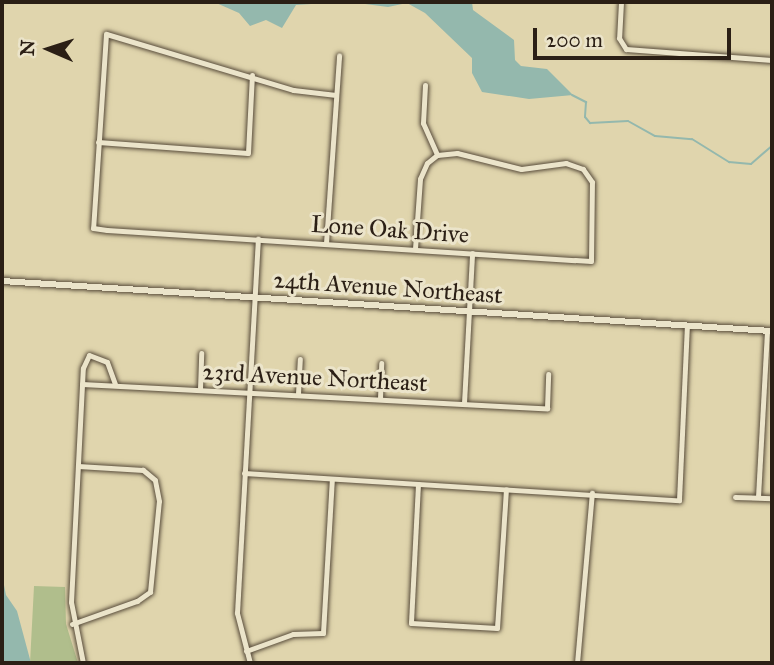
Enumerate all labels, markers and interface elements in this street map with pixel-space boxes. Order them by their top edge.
north arrow [14,14,84,84]
scale bar [536,14,734,58]
text: 200 m [546,27,603,53]
text: N [16,39,39,57]
street label: Lone Oak Drive [310,210,470,250]
street label: 24th Avenue Northeast [272,266,504,310]
street label: 23rd Avenue Northeast [202,358,428,398]

